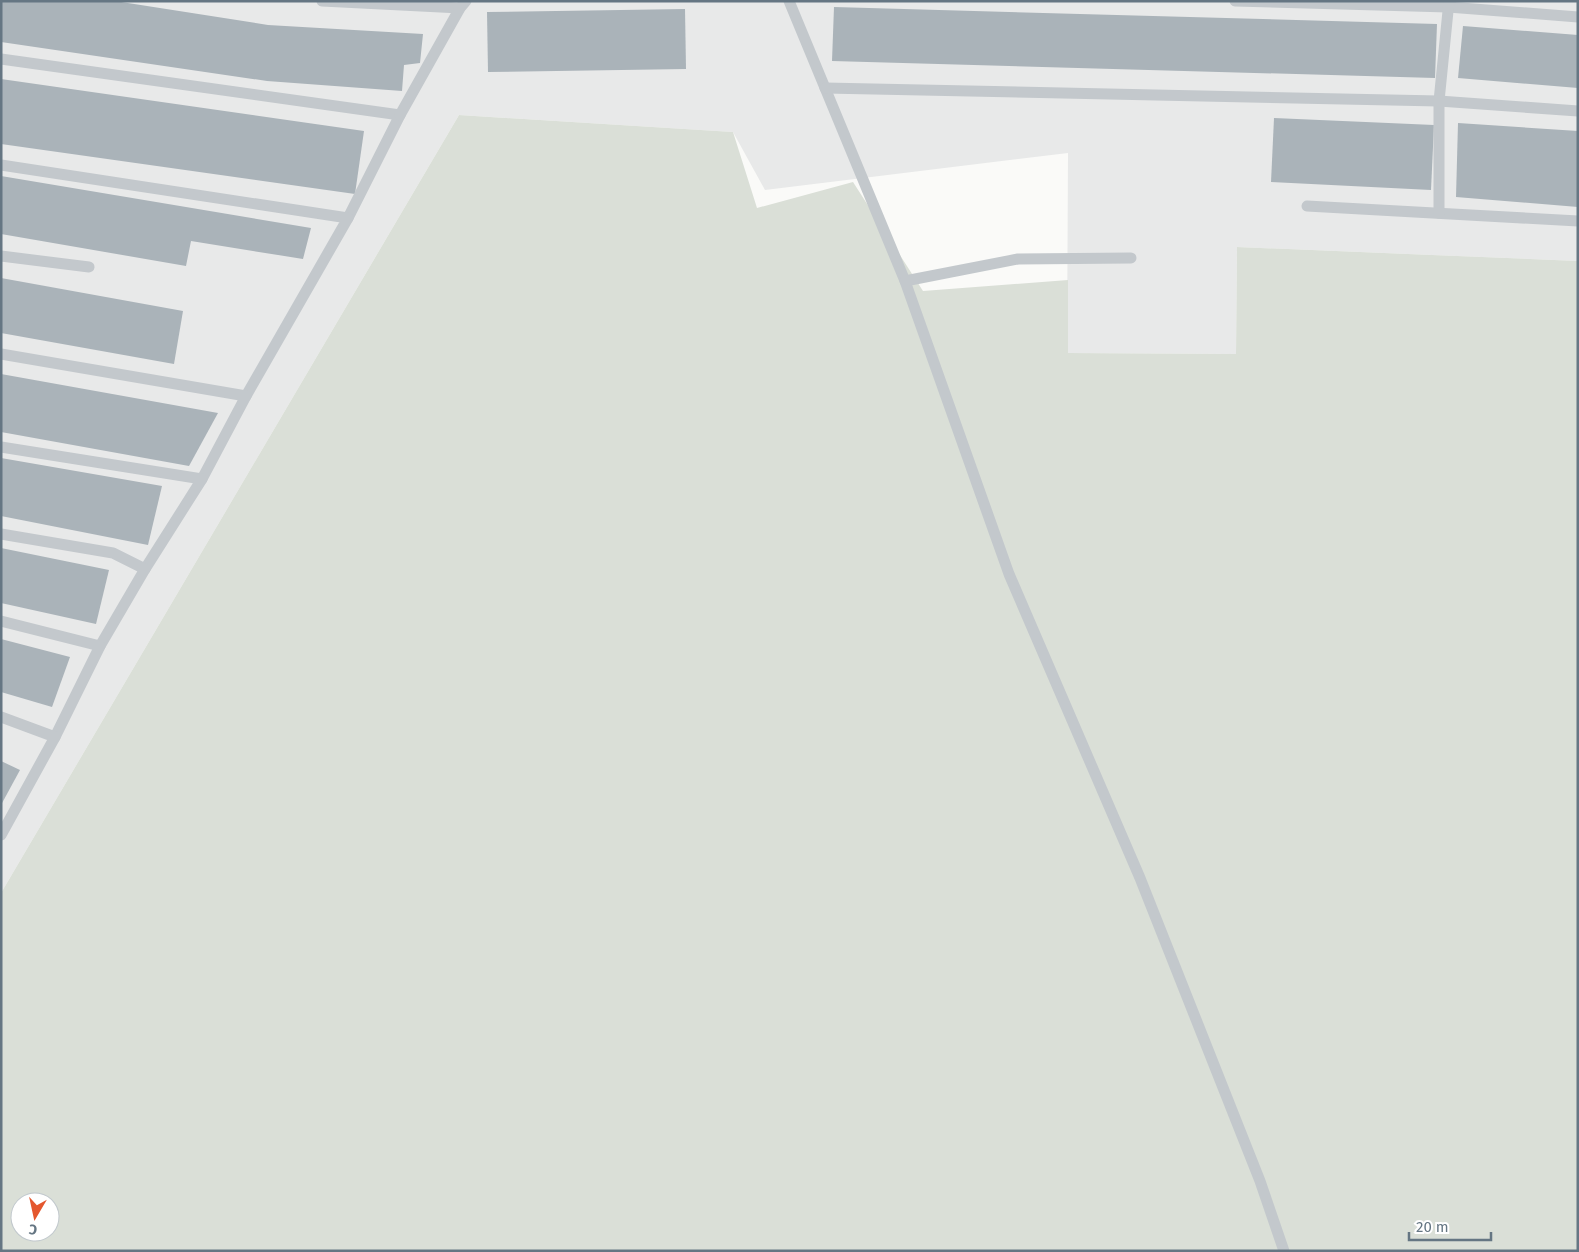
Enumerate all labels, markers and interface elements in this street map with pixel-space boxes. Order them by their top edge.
north arrow [10,1192,60,1242]
scale bar [1409,1210,1492,1242]
text: 20 m [1416,1218,1449,1236]
text: С [28,1220,38,1238]

